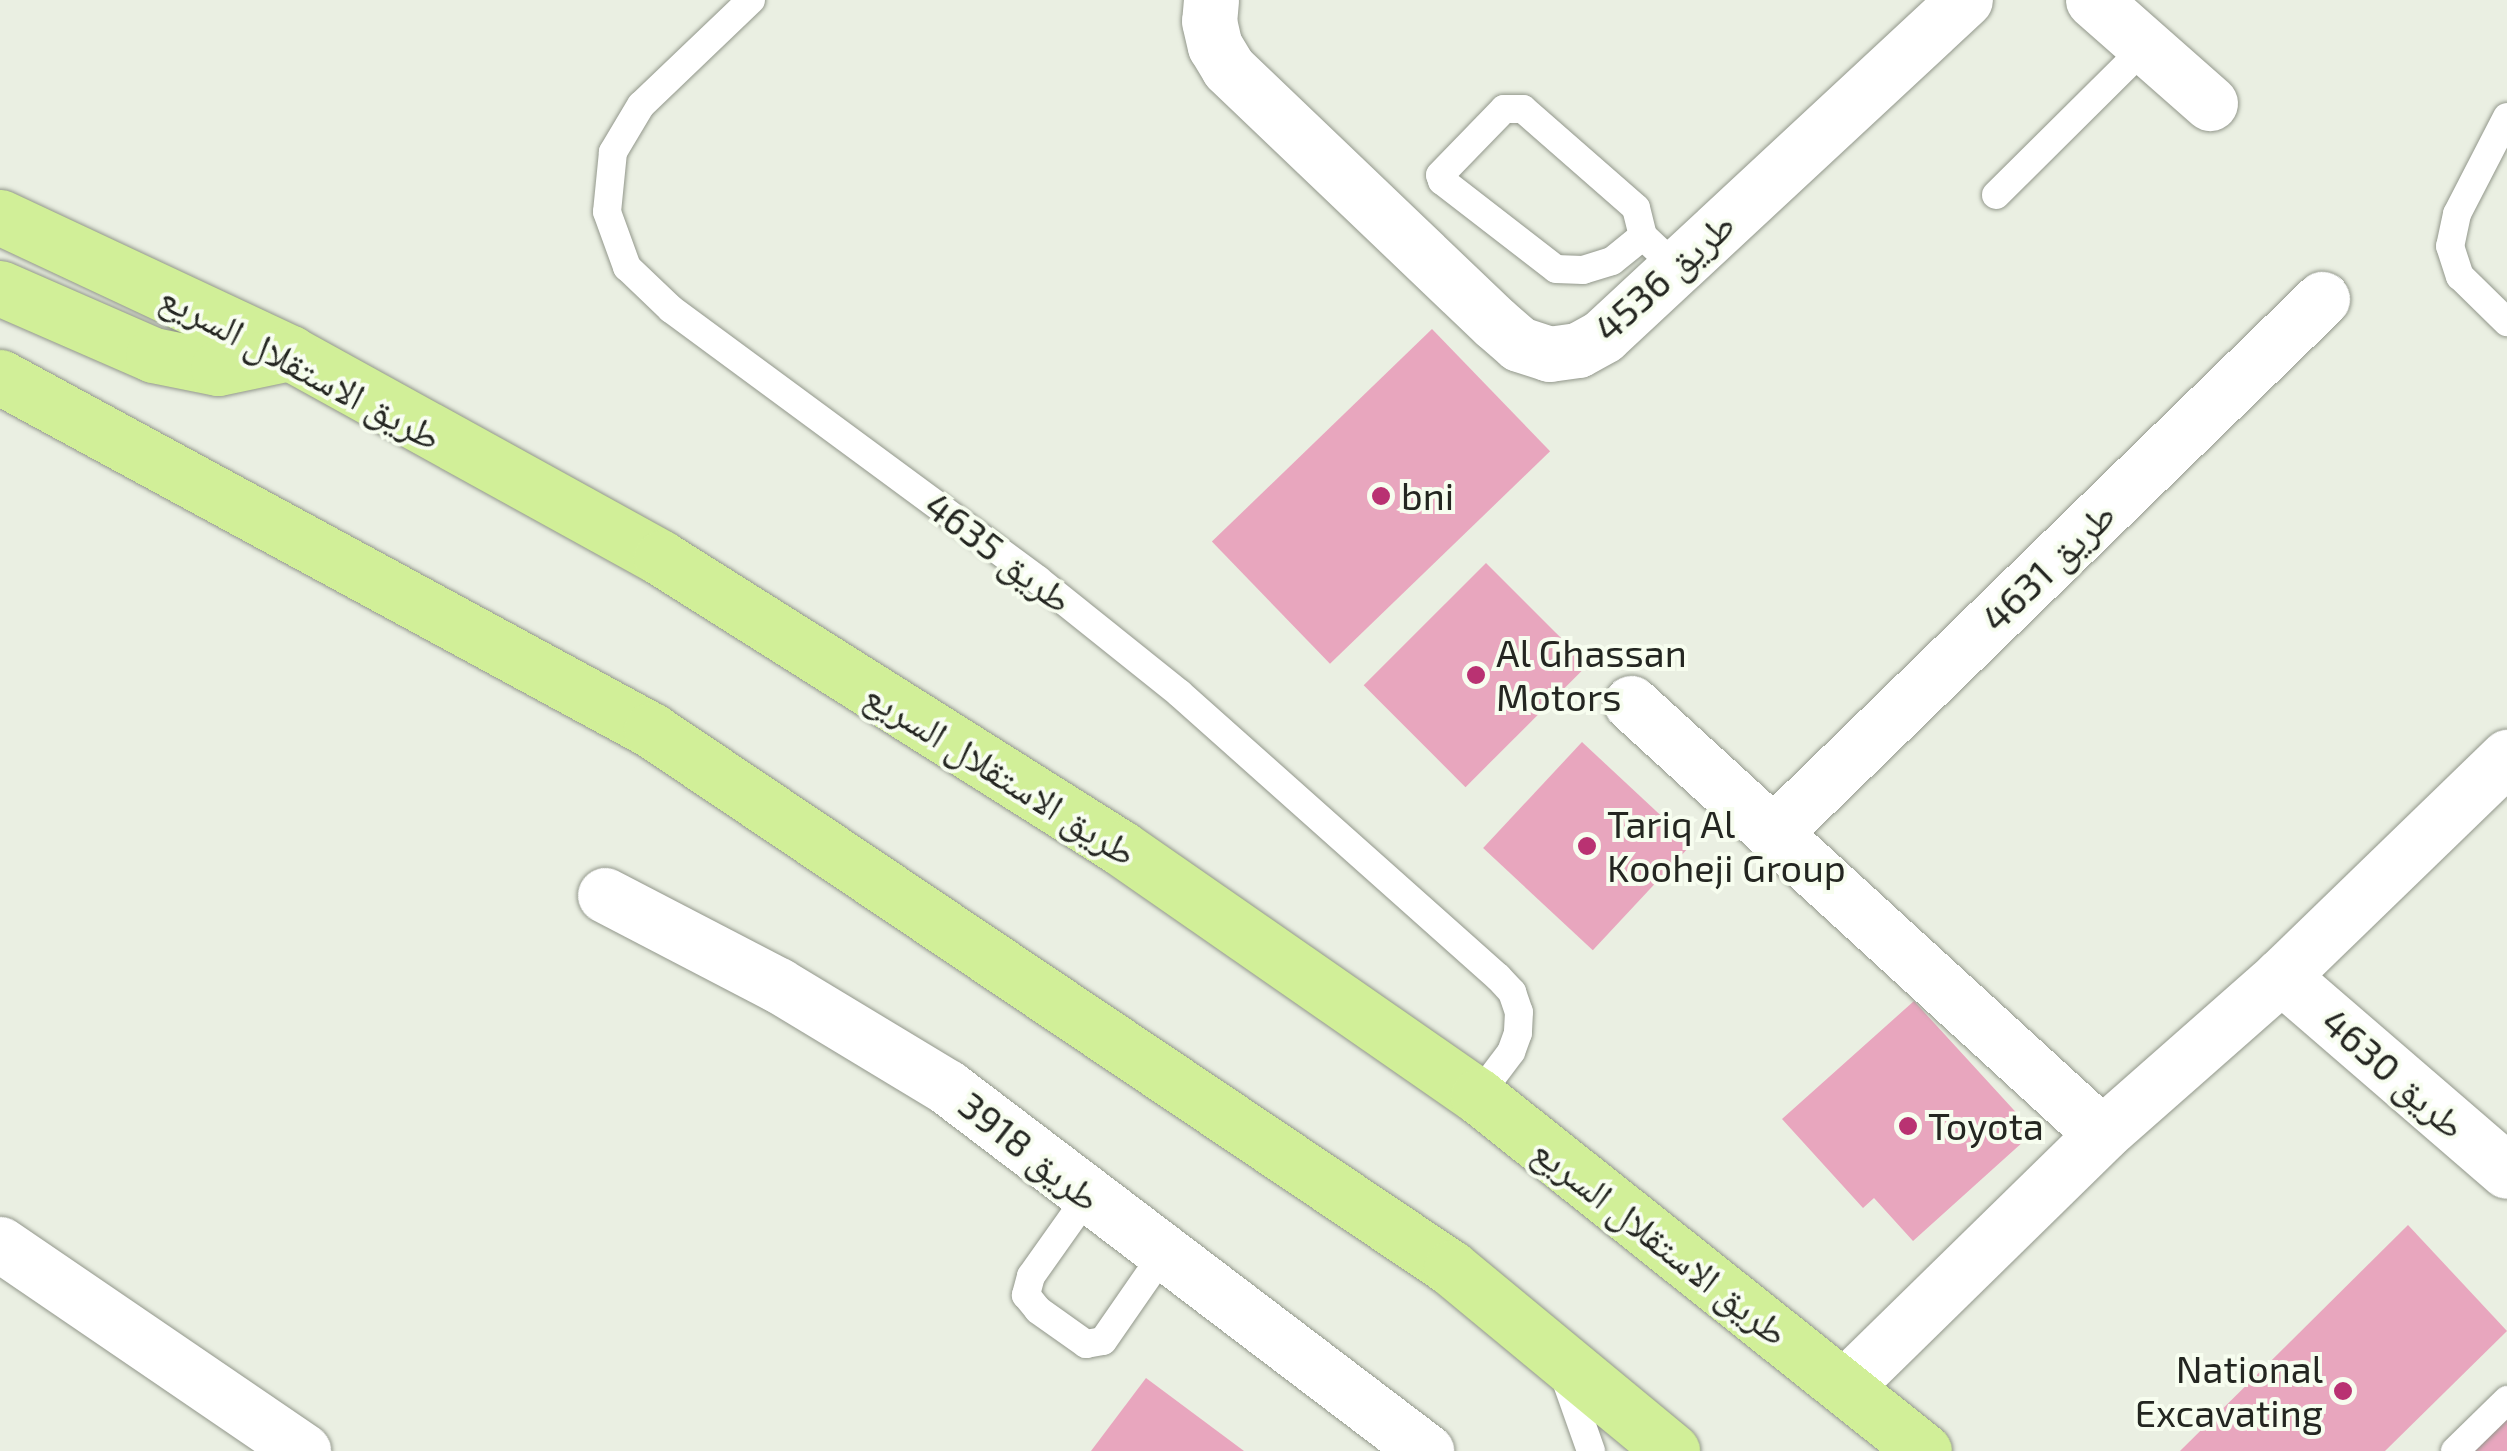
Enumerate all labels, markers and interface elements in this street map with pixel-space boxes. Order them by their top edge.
street label: طريق 4536 [1584,201,1744,351]
street label: طريق الاستقلال السريع [153,273,449,459]
place label: bni [1401,473,1454,519]
street label: طريق 4635 [916,482,1082,622]
marker: bni [1370,485,1392,507]
street label: طريق 4631 [1972,491,2124,641]
place label: Al Ghassan Motors [1496,630,1688,719]
marker: Al Ghassan Motors [1465,664,1487,686]
street label: طريق الاستقلال السريع [857,671,1145,875]
place label: Tariq Al Kooheji Group [1607,801,1846,891]
marker: Tariq Al Kooheji Group [1576,835,1598,857]
street label: طريق 4630 [2313,998,2475,1148]
street label: طريق 3918 [950,1082,1110,1220]
place label: Toyota [1928,1103,2044,1149]
marker: Toyota [1897,1115,1919,1137]
street label: طريق الاستقلال السريع [1524,1127,1798,1355]
place label: National Excavating [2135,1346,2323,1436]
marker: National Excavating [2332,1380,2354,1402]

